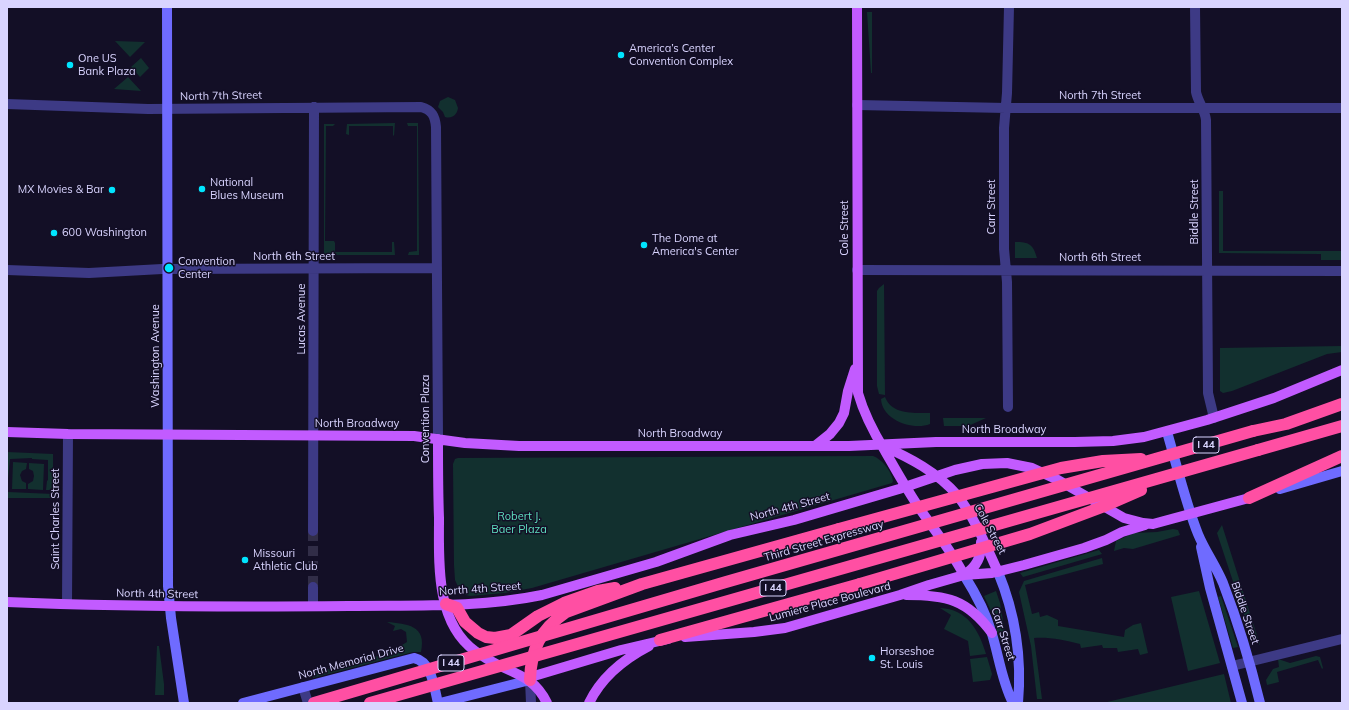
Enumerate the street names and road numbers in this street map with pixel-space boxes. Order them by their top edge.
street label: North 7th Street [180,89,262,103]
street label: North 7th Street [1059,89,1141,103]
street label: Carr Street [985,179,999,235]
street label: Biddle Street [1188,179,1202,245]
street label: Cole Street [838,200,852,256]
street label: North 6th Street [253,250,335,264]
street label: North 6th Street [1059,251,1141,265]
street label: Lucas Avenue [295,284,309,354]
street label: Washington Avenue [149,304,163,408]
street label: Convention Plaza [419,375,433,463]
street label: North Broadway [315,417,399,431]
street label: North Broadway [962,423,1046,437]
street label: North Broadway [638,427,722,441]
road number: I 44 [1193,437,1219,453]
street label: Saint Charles Street [49,468,63,570]
street label: North 4th Street [749,490,831,524]
street label: Cole Street [971,501,1009,557]
street label: Third Street Expressway [763,518,885,564]
street label: Lumiere Place Boulevard [768,579,892,625]
street label: North 4th Street [439,580,521,598]
road number: I 44 [760,580,786,596]
street label: Biddle Street [1228,580,1262,646]
street label: North 4th Street [116,587,198,601]
street label: Carr Street [988,606,1018,662]
street label: North Memorial Drive [297,642,405,682]
road number: I 44 [438,655,464,671]

